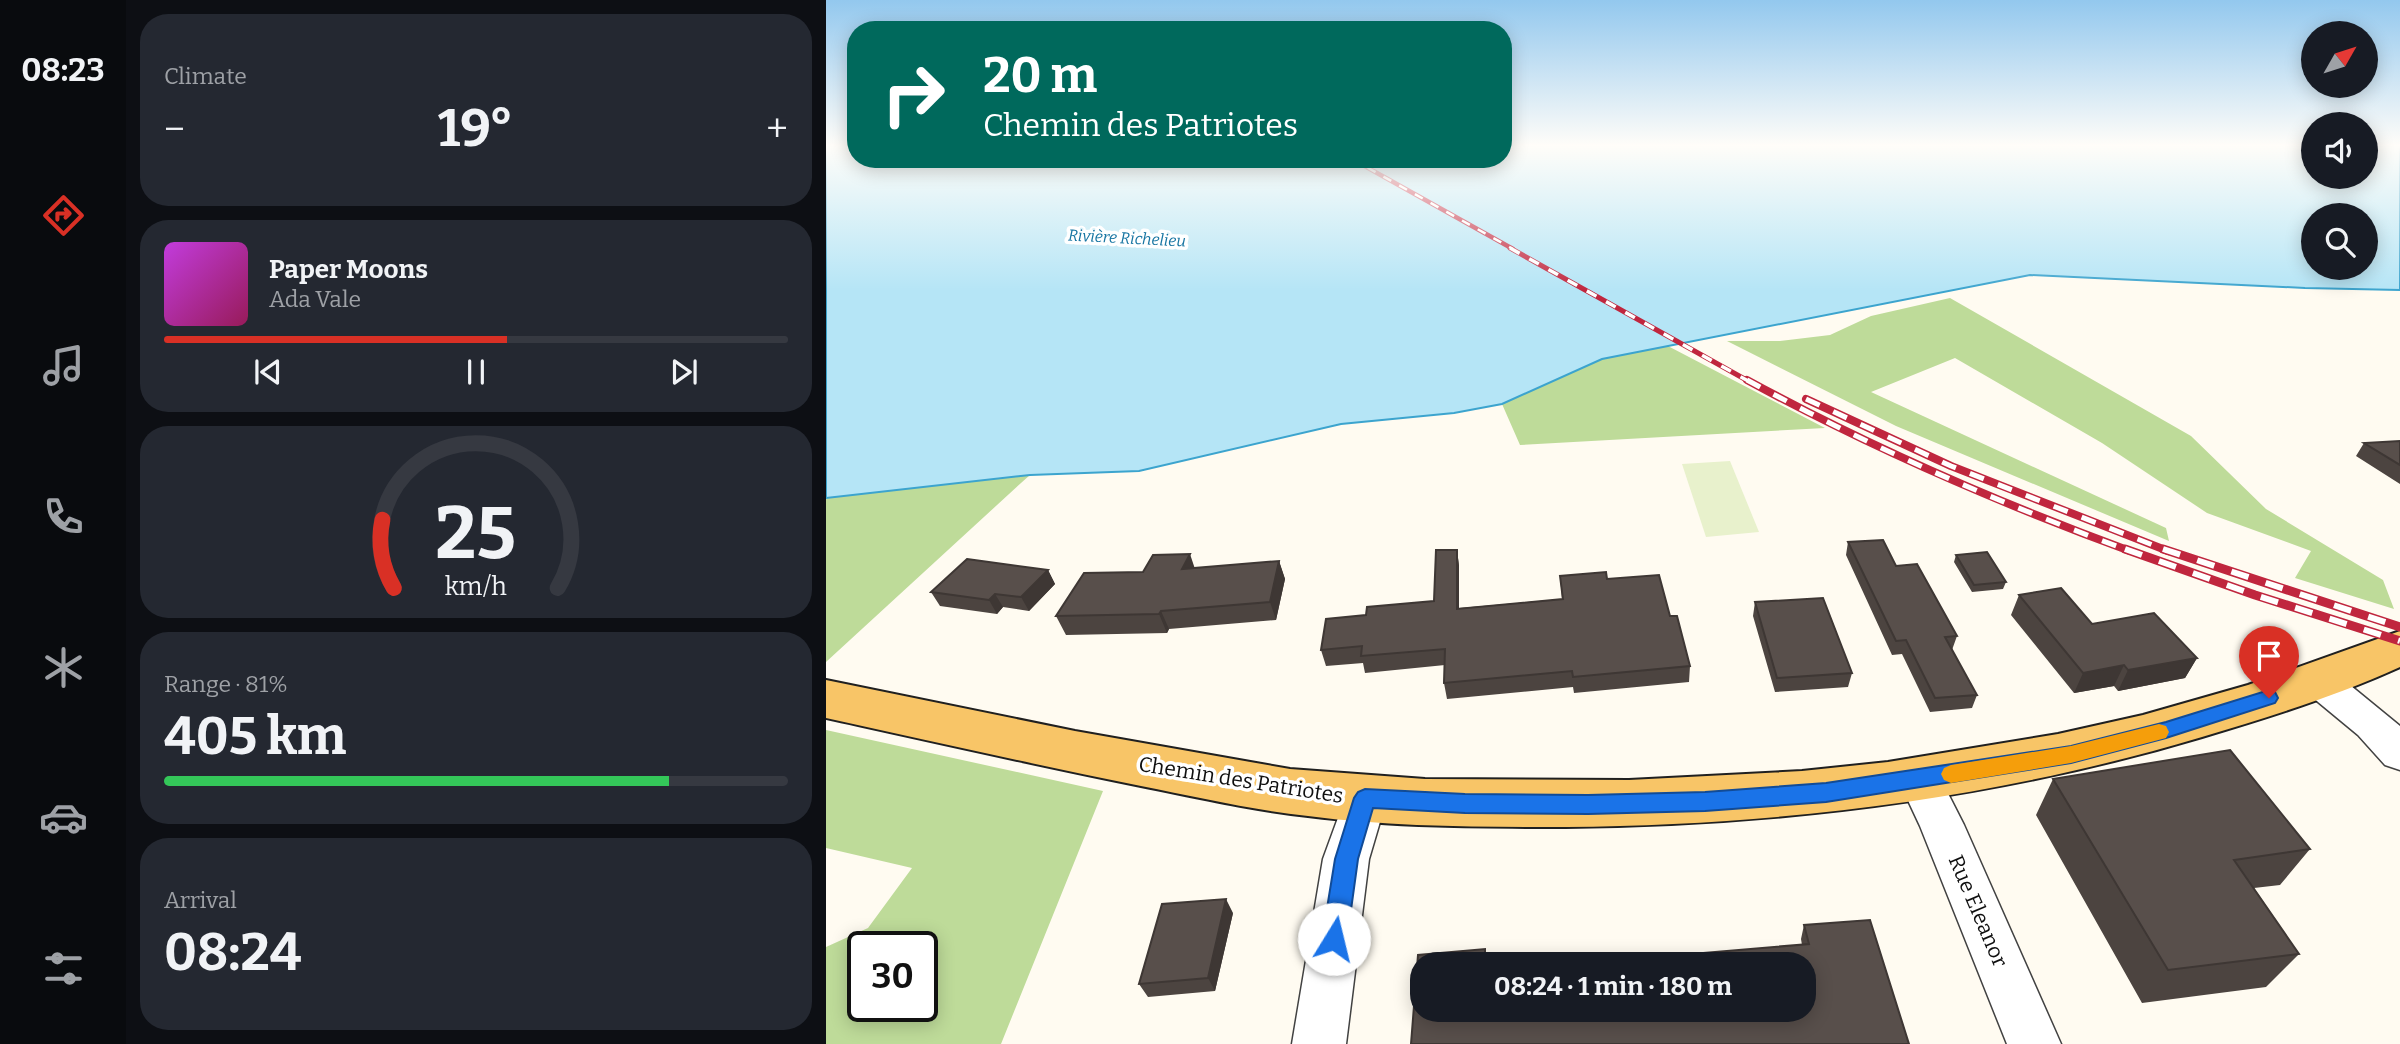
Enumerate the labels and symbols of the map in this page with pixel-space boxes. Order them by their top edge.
north arrow [2301,21,2378,98]
water label: Rivière Richelieu [1067,225,1187,251]
pin [2239,626,2299,698]
street label: Chemin des Patriotes [1137,751,1345,809]
street label: Rue Eleanor [1943,851,2013,971]
position arrow [1297,902,1371,976]
speed limit sign: 30 [847,931,938,1022]

